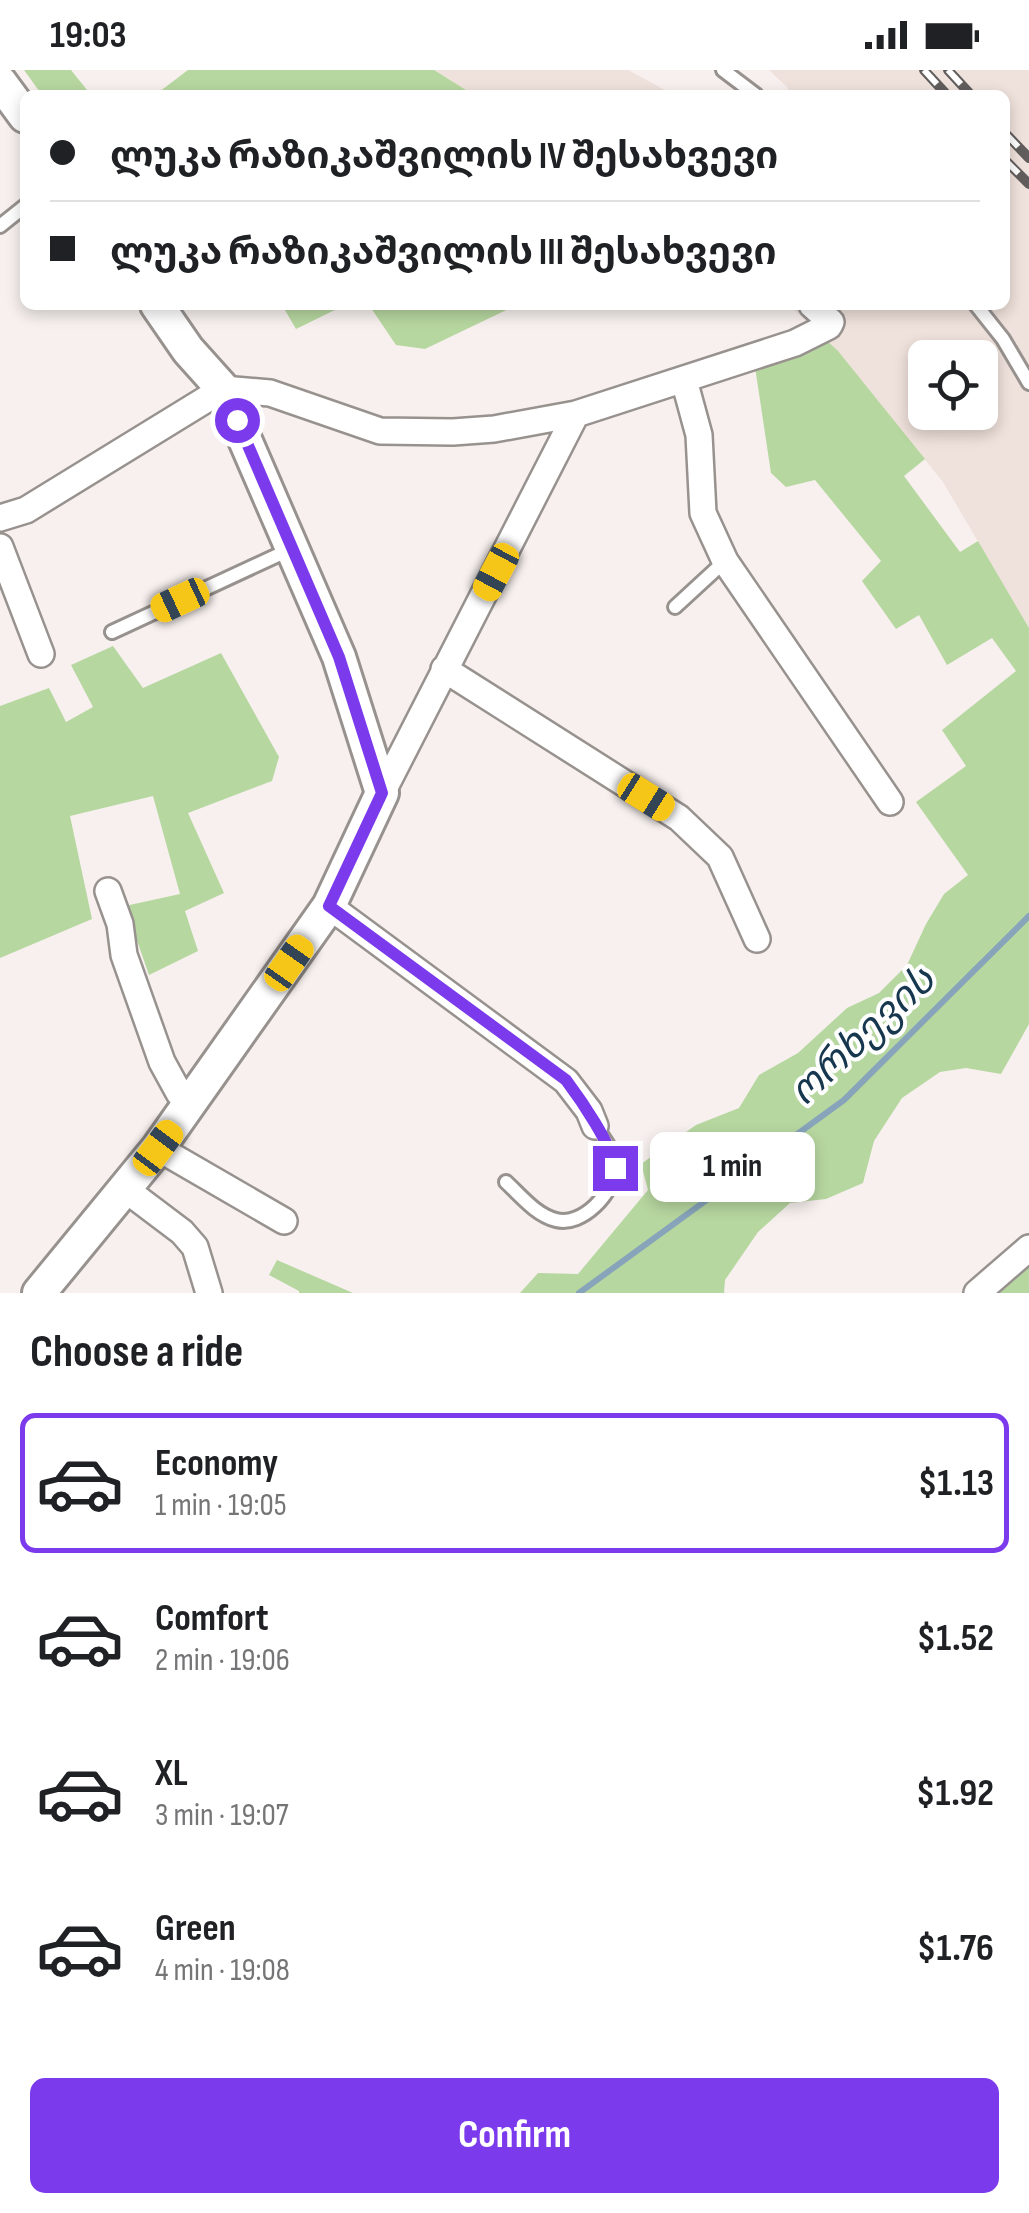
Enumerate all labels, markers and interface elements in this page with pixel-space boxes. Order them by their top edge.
text: 19:03 [50,13,127,58]
text: ლუკა რაზიკაშვილის IV შესახვევი [110,134,778,179]
text: ლუკა რაზიკაშვილის III შესახვევი [110,230,777,275]
map controls [908,340,998,430]
button: locate [908,340,998,430]
route start [215,398,260,443]
car [469,538,523,606]
car [146,574,214,626]
car [613,768,679,826]
car [260,930,318,996]
water label: ორხევის [780,956,946,1116]
car [128,1115,188,1181]
callout: 1 min [650,1133,815,1203]
route end [593,1146,638,1191]
text: 1 min [703,1147,762,1186]
text: Choose a ride [30,1325,243,1380]
icon: car [35,1438,125,1528]
text: Economy [155,1441,278,1486]
text: $1.13 [918,1461,994,1506]
text: 1 min · 19:05 [155,1486,287,1525]
icon: car [35,1593,125,1683]
text: Comfort [155,1596,269,1641]
text: $1.52 [917,1616,994,1661]
text: 2 min · 19:06 [155,1641,290,1680]
icon: car [35,1748,125,1838]
text: XL [155,1751,188,1796]
text: $1.92 [916,1771,994,1816]
text: 3 min · 19:07 [155,1796,289,1835]
icon: car [35,1903,125,1993]
text: Green [155,1906,236,1951]
text: $1.76 [917,1926,994,1971]
text: 4 min · 19:08 [155,1951,290,1990]
button: Confirm [30,2078,999,2193]

